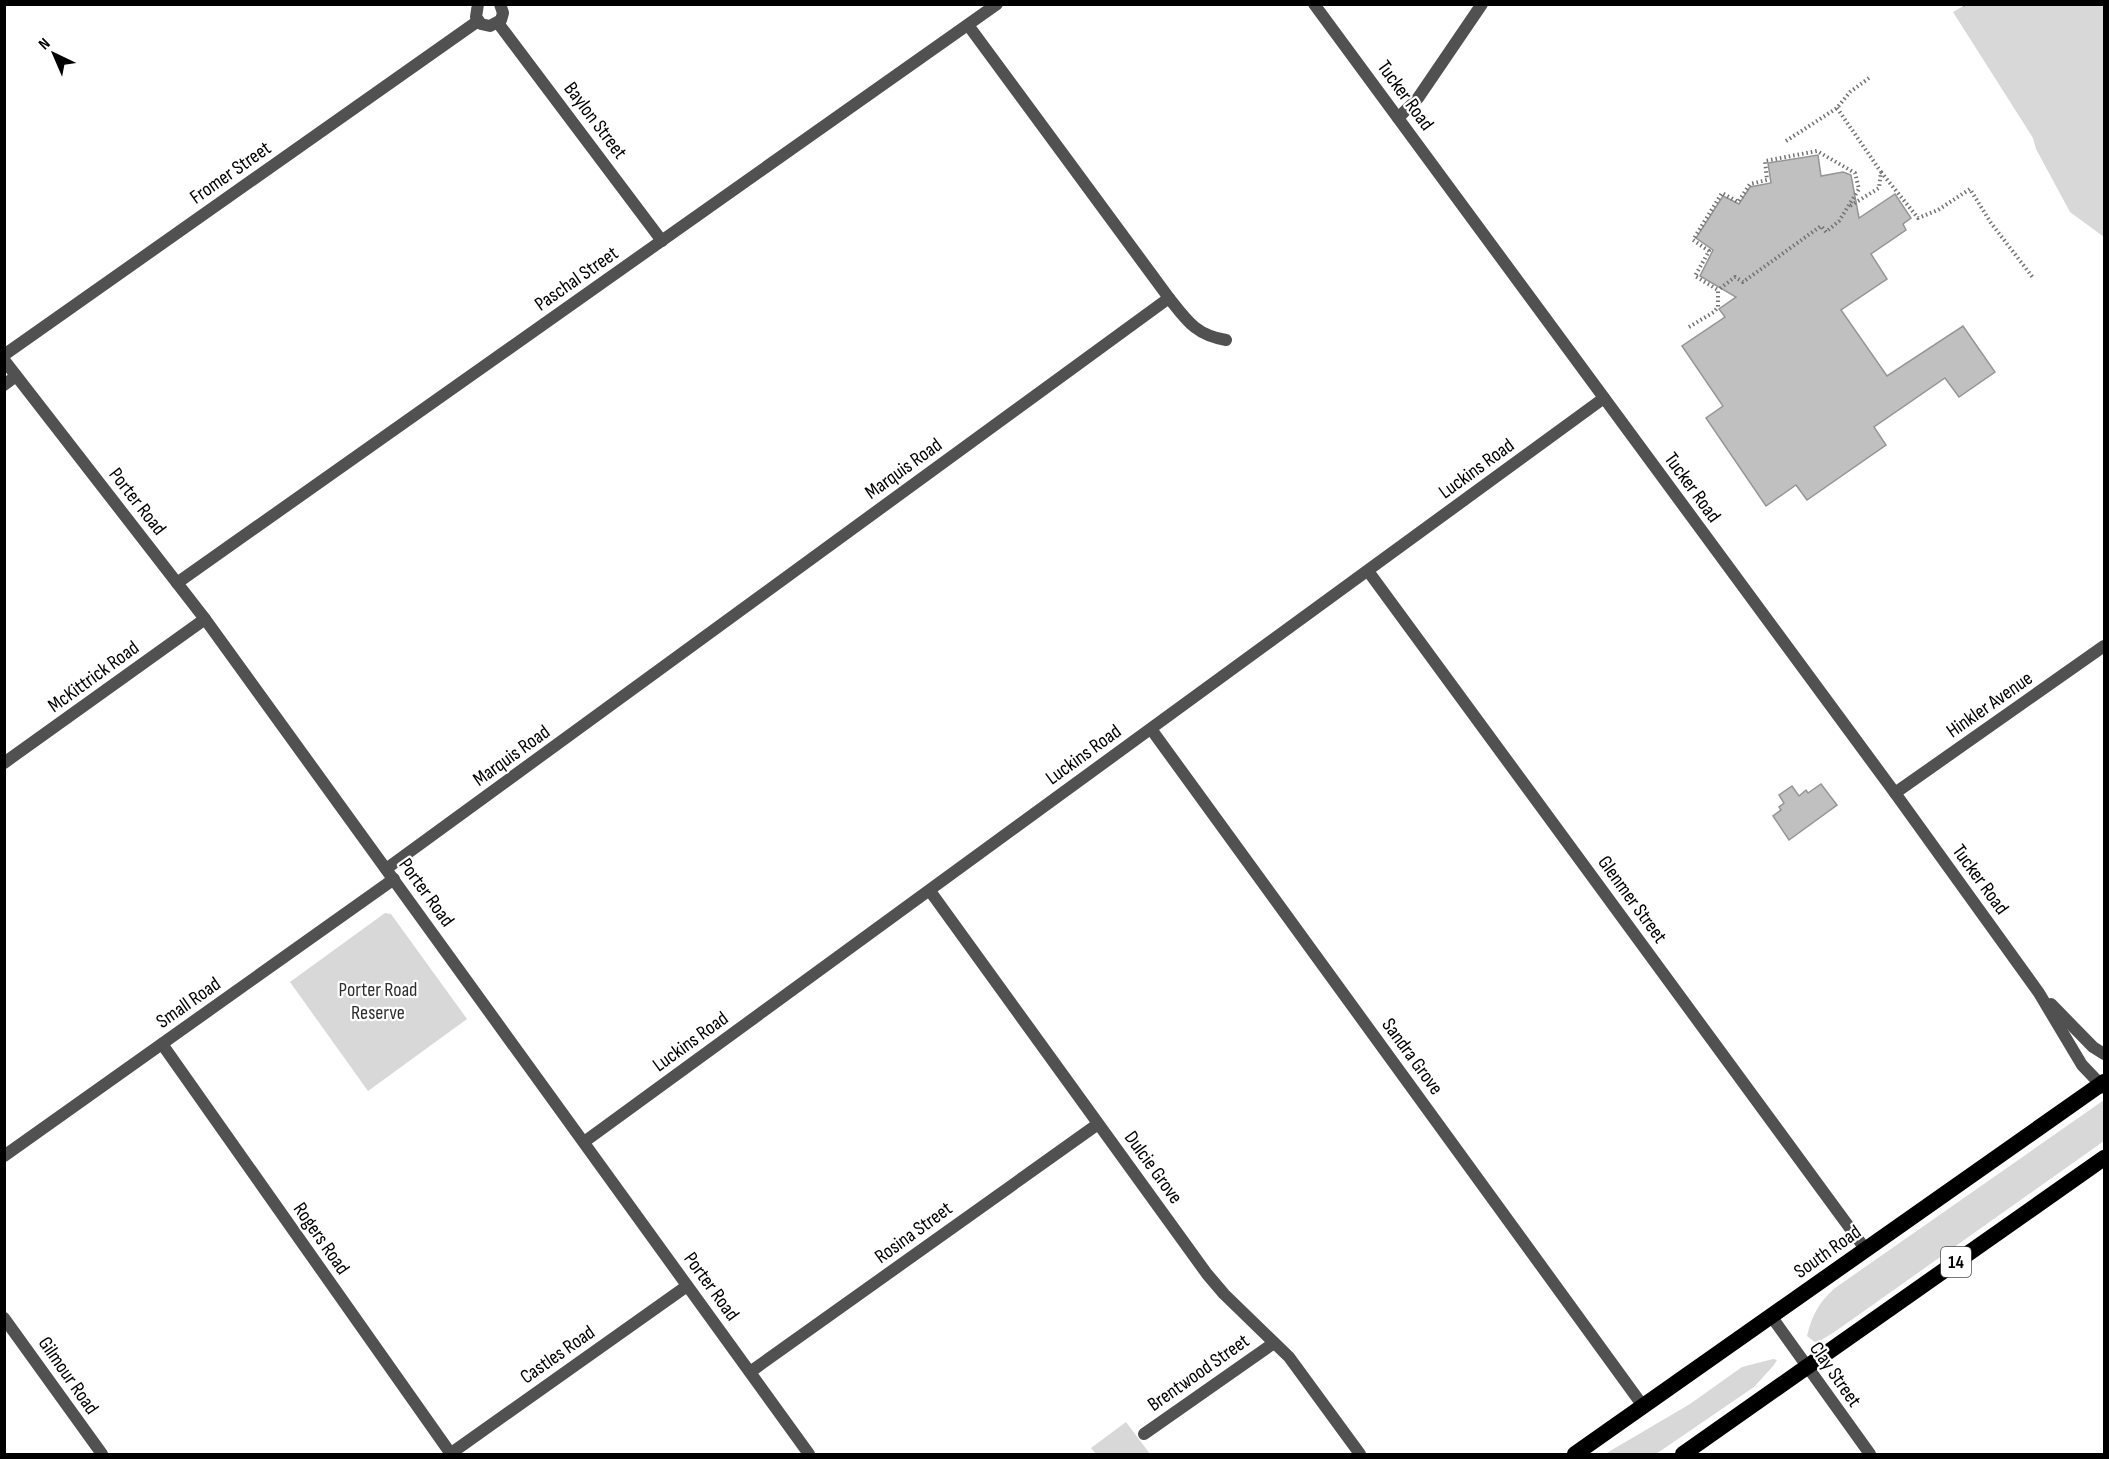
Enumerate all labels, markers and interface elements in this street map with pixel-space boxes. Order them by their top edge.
north arrow [24,24,84,84]
text: N [35,34,54,54]
street label: Tucker Road [1372,56,1439,135]
street label: Baylon Street [558,77,632,164]
street label: Fromer Street [185,136,276,209]
street label: Paschal Street [530,241,623,316]
street label: Marquis Road [860,433,947,505]
street label: Luckins Road [1434,433,1519,504]
street label: Tucker Road [1659,448,1726,527]
street label: Porter Road [103,463,171,540]
street label: McKittrick Road [43,636,144,718]
street label: Hinkler Avenue [1942,666,2037,743]
street label: Luckins Road [1041,719,1126,790]
street label: Marquis Road [468,720,555,792]
street label: Tucker Road [1947,840,2014,919]
street label: Glenmer Street [1592,851,1672,948]
street label: Porter Road [393,854,459,932]
street label: Small Road [152,972,225,1034]
park label: Porter Road Reserve [339,978,417,1025]
street label: Luckins Road [648,1006,733,1077]
street label: Sandra Grove [1376,1014,1448,1100]
street label: Dulcie Grove [1119,1127,1188,1209]
street label: Rosina Street [870,1197,957,1269]
street label: Rogers Road [288,1198,355,1279]
street label: South Road [1789,1220,1866,1284]
road number: 14 [1941,1247,1971,1277]
street label: Porter Road [678,1248,744,1326]
street label: Castles Road [516,1320,600,1389]
street label: Brentwood Street [1143,1329,1254,1417]
street label: Gilmour Road [33,1332,104,1419]
street label: Clay Street [1804,1337,1866,1412]

